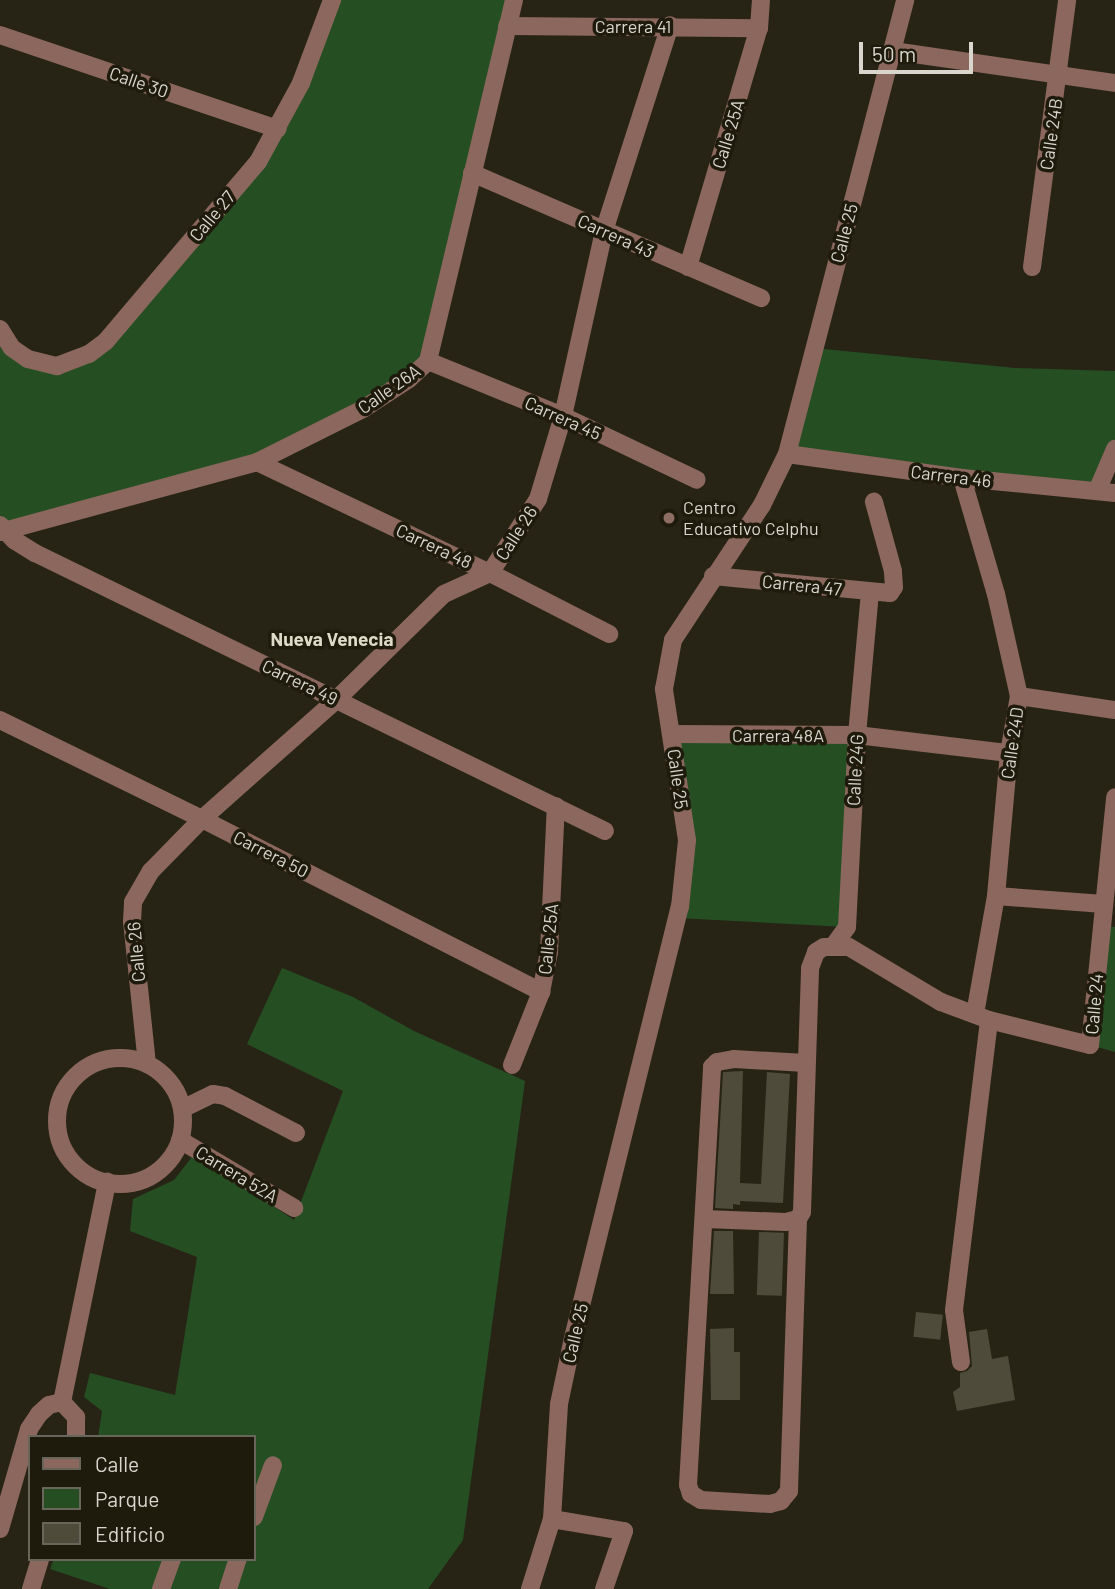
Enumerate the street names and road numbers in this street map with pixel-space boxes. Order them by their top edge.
street label: Carrera 41 [595,15,671,37]
street label: Calle 30 [107,62,171,102]
street label: Calle 25A [707,97,749,171]
street label: Calle 24B [1035,97,1067,171]
street label: Calle 27 [185,186,239,246]
street label: Calle 25 [826,201,862,265]
street label: Carrera 43 [575,210,657,262]
street label: Calle 26A [354,360,424,418]
street label: Carrera 45 [522,392,604,444]
street label: Carrera 46 [909,460,993,492]
street label: Calle 26 [490,502,542,564]
street label: Carrera 48 [393,519,475,573]
street label: Carrera 47 [761,570,843,600]
street label: Carrera 49 [259,654,341,710]
street label: Calle 24D [996,706,1028,780]
street label: Carrera 48A [732,724,824,746]
street label: Calle 24G [842,733,868,807]
street label: Calle 25 [663,748,693,810]
street label: Carrera 50 [230,826,312,882]
street label: Calle 25A [534,902,562,976]
street label: Calle 26 [123,921,149,983]
street label: Calle 24 [1081,973,1107,1035]
street label: Carrera 52A [192,1141,282,1207]
street label: Calle 25 [558,1301,592,1365]

